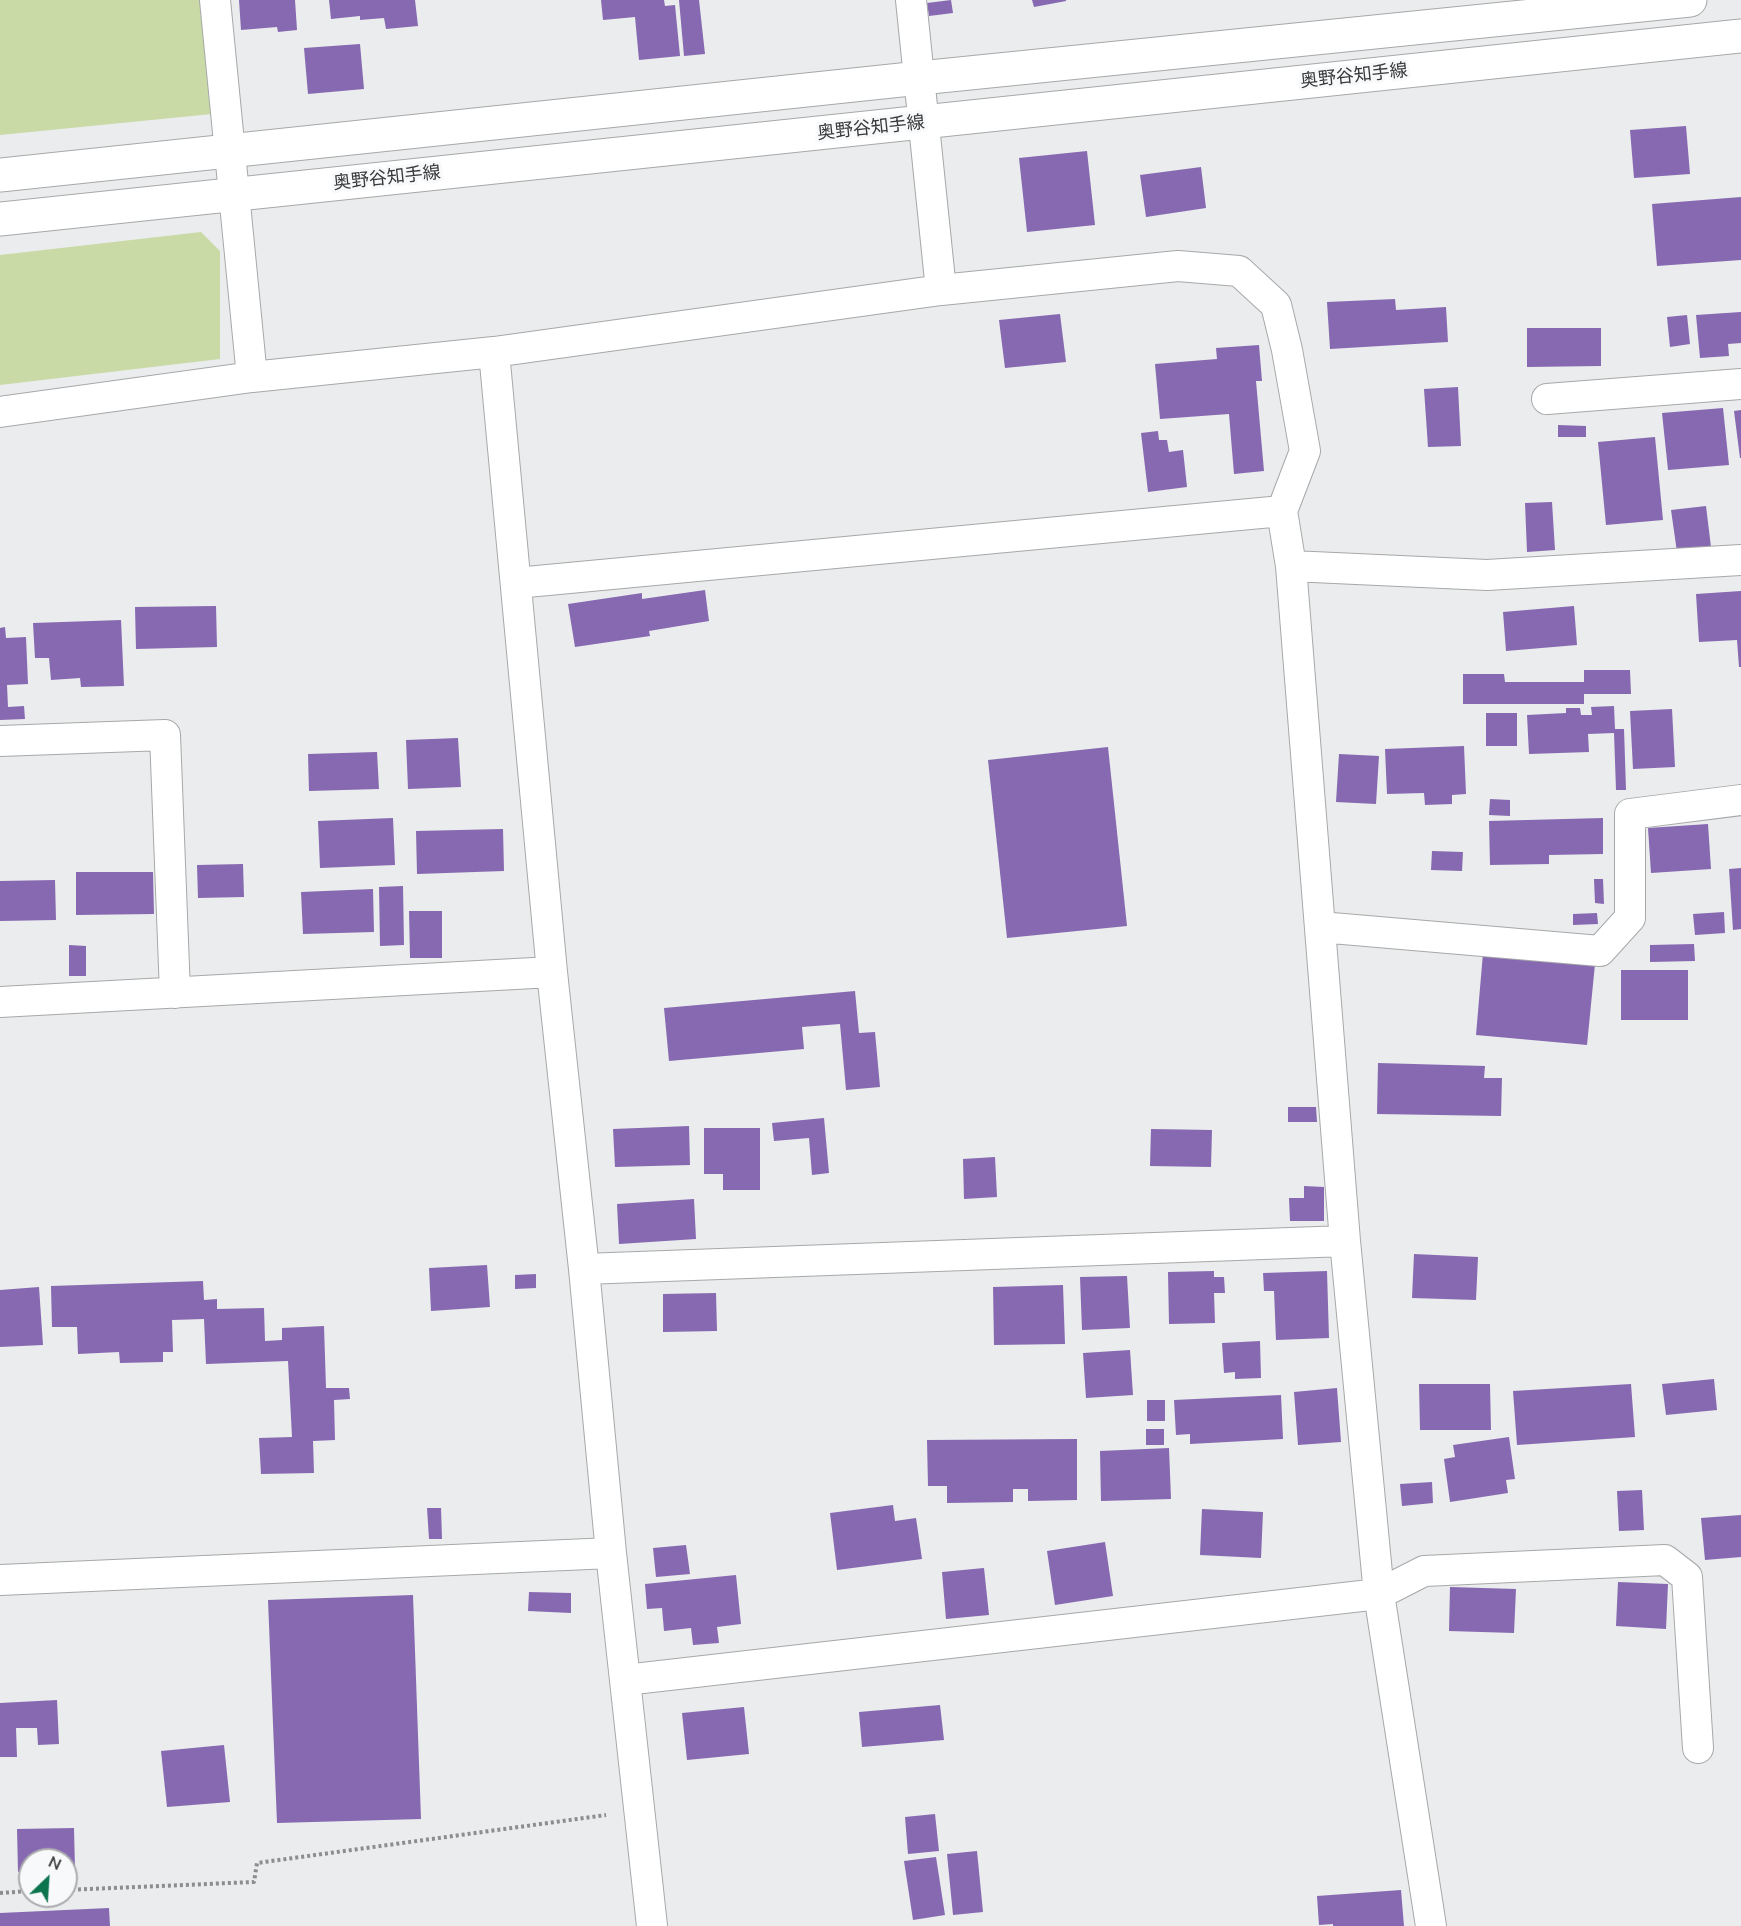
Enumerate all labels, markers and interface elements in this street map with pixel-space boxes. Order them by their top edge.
street label: 奥野谷知手線 [1299,61,1409,93]
street label: 奥野谷知手線 [816,113,926,145]
street label: 奥野谷知手線 [332,163,442,195]
north arrow [18,1848,78,1908]
text: N [45,1851,65,1876]

